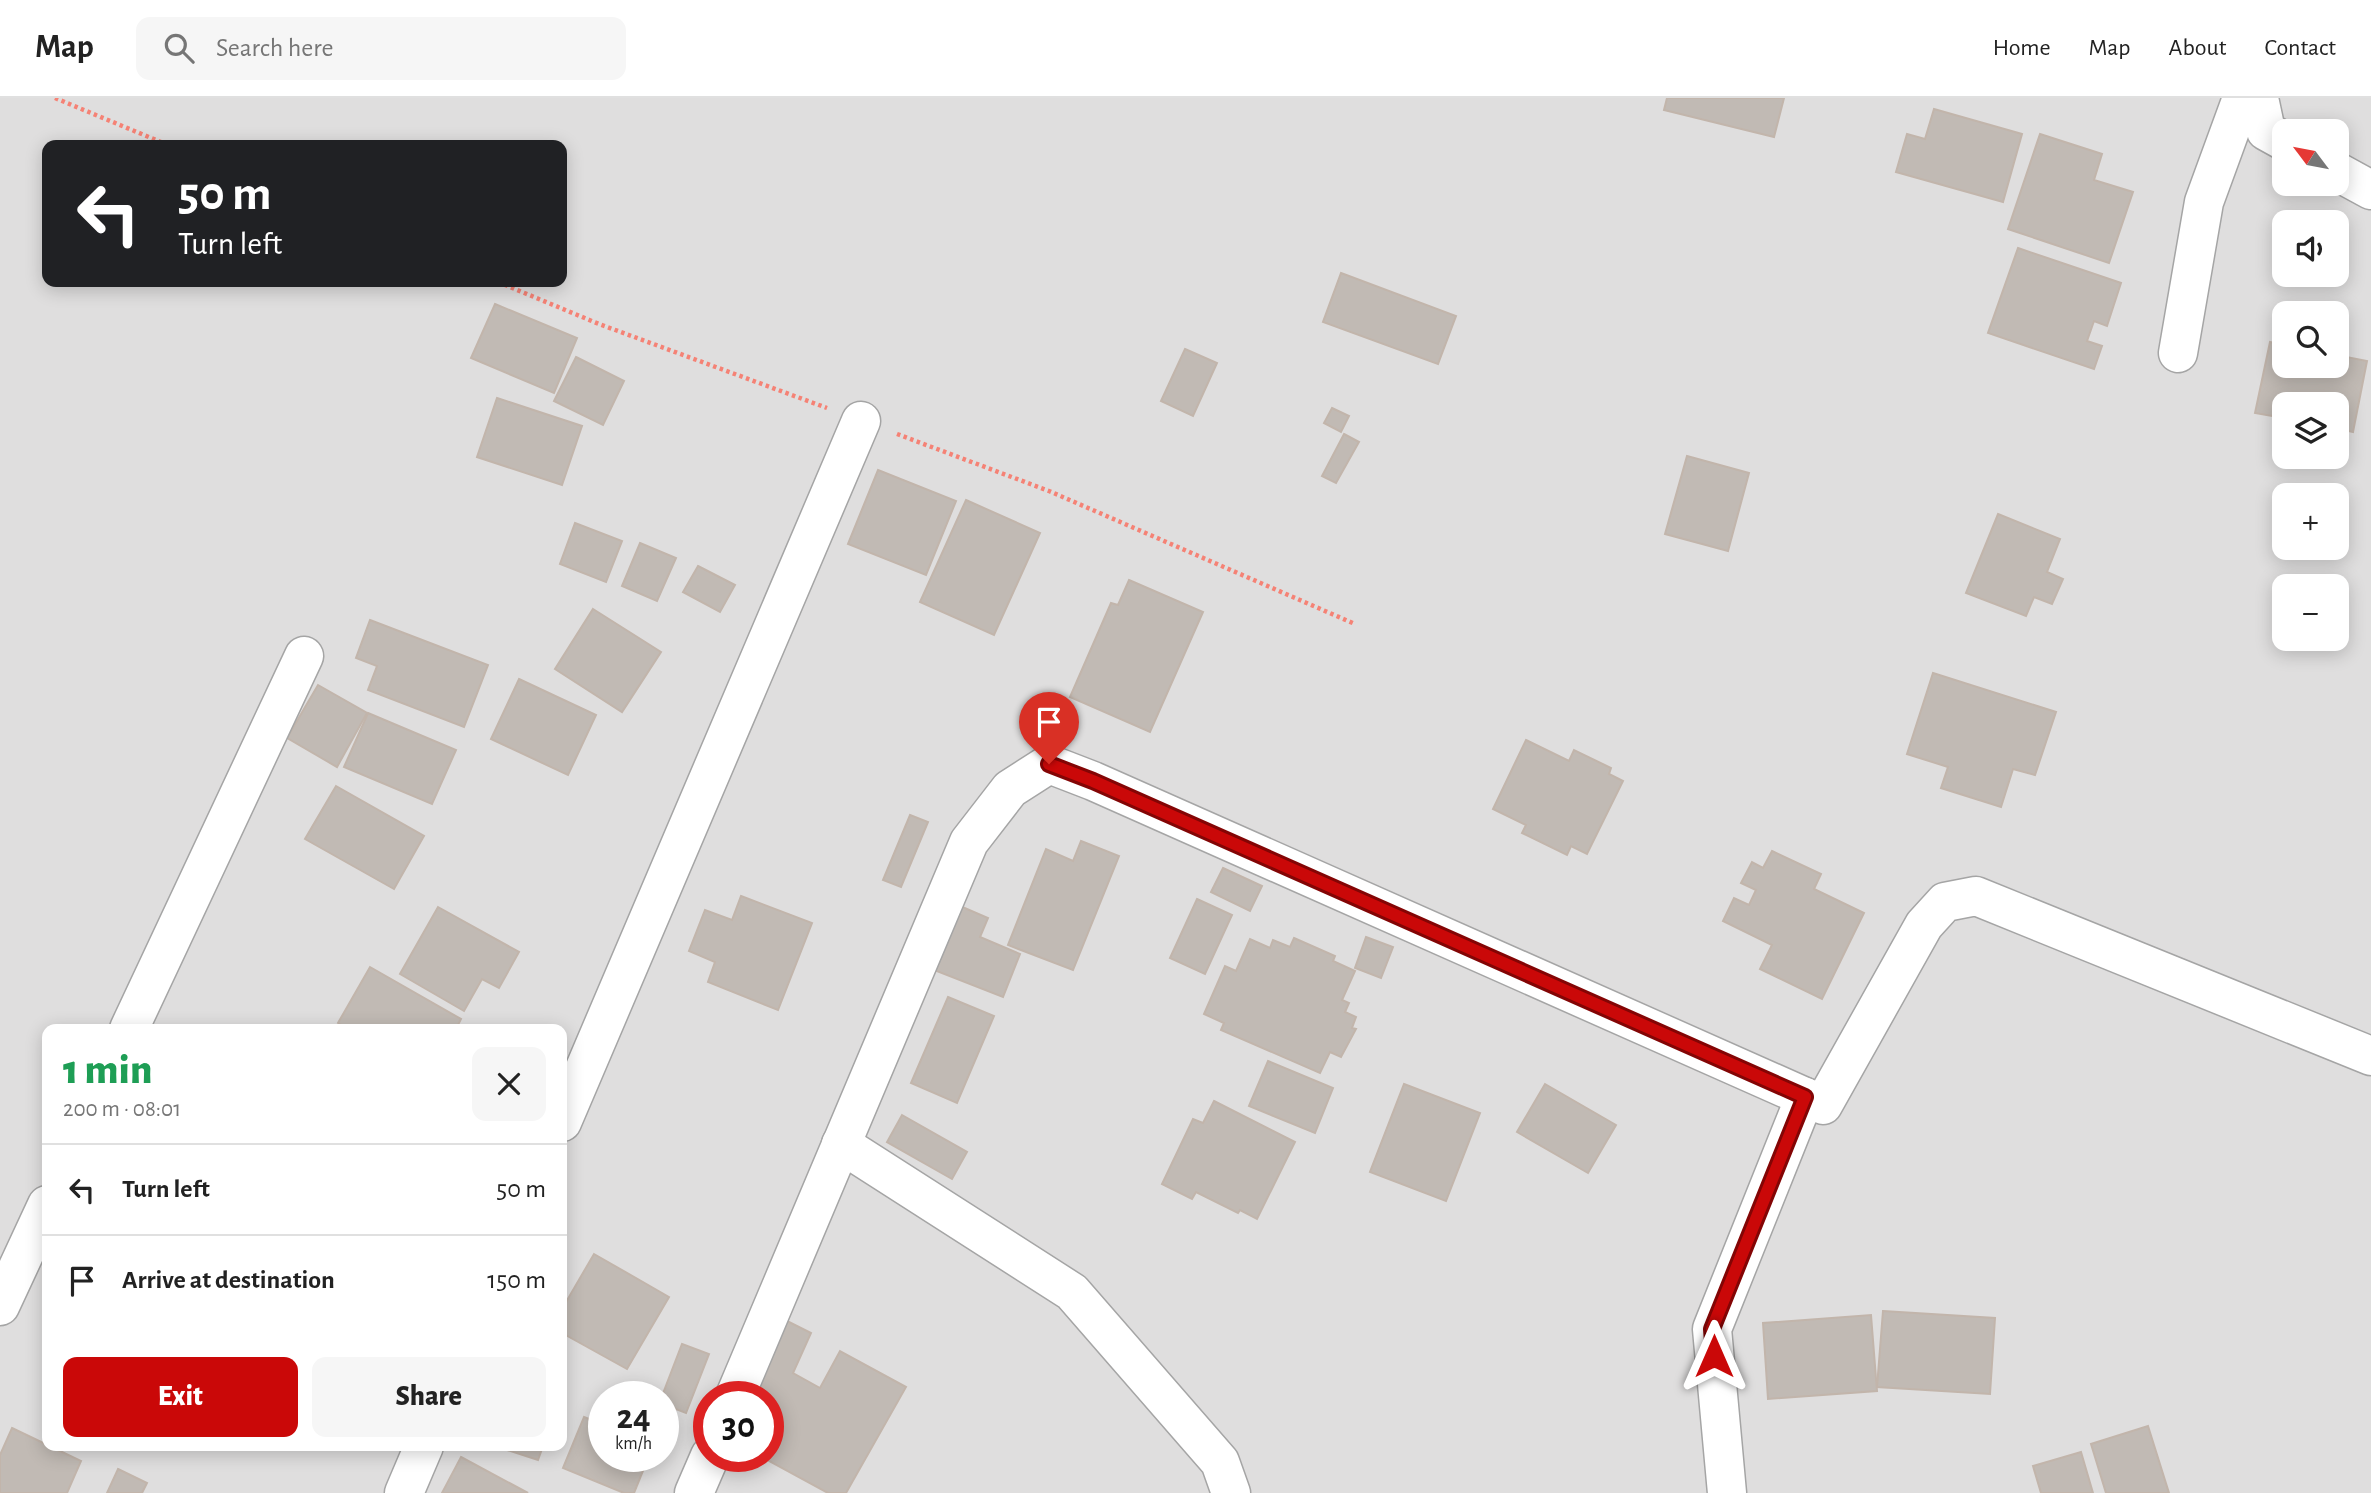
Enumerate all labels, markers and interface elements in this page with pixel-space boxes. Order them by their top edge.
search box [136,17,626,80]
icon: search [160,29,198,67]
text: Map [35,31,94,64]
text: Search here [216,35,334,61]
text: Home [1993,36,2051,60]
text: Map [2089,36,2131,60]
text: About [2169,36,2226,60]
text: Contact [2264,36,2336,60]
north arrow [2272,119,2348,196]
map controls [2272,119,2349,651]
icon: left [63,168,154,259]
text: 50 m [178,170,272,219]
button: sound [2272,210,2349,287]
text: Turn left [178,228,282,260]
button: search [2272,301,2349,378]
button: layers [2272,392,2349,469]
button: + [2272,483,2349,560]
button: − [2272,574,2349,651]
pin [1019,692,1079,764]
icon: arrive [1030,703,1068,741]
button: close [472,1047,546,1121]
text: 1 min [63,1049,152,1091]
text: 200 m · 08:01 [63,1098,181,1121]
icon: left [63,1171,101,1209]
text: Turn left [122,1176,210,1202]
text: 50 m [496,1176,546,1202]
icon: arrive [63,1262,101,1300]
text: Arrive at destination [122,1267,335,1293]
text: 150 m [487,1267,546,1293]
position arrow [1677,1319,1751,1393]
button: Exit [63,1357,298,1437]
button: Share [312,1357,546,1437]
speed limit sign: 30 [693,1381,784,1472]
text: 24 [616,1400,651,1435]
text: km/h [615,1435,652,1453]

